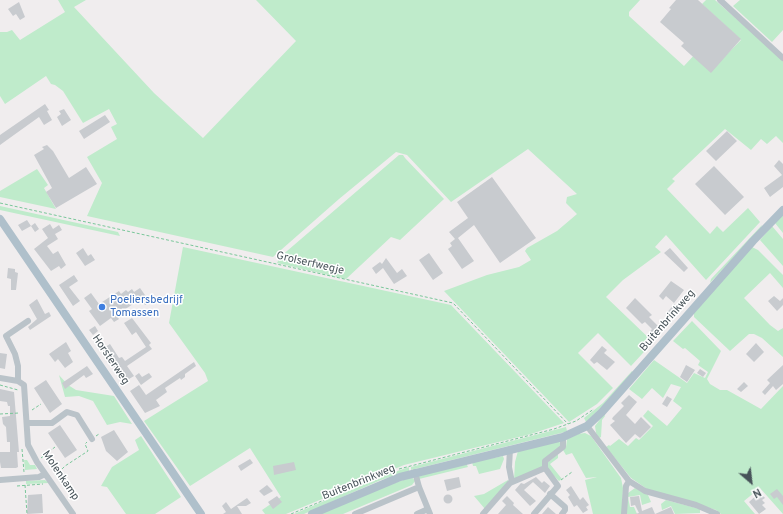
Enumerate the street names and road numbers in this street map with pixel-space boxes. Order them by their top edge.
street label: Grolserfwegje [275,250,345,278]
street label: Buitenbrinkweg [638,287,698,355]
street label: Horsterweg [88,332,132,388]
street label: Molenkamp [39,449,81,503]
street label: Buitenbrinkweg [321,462,397,504]

